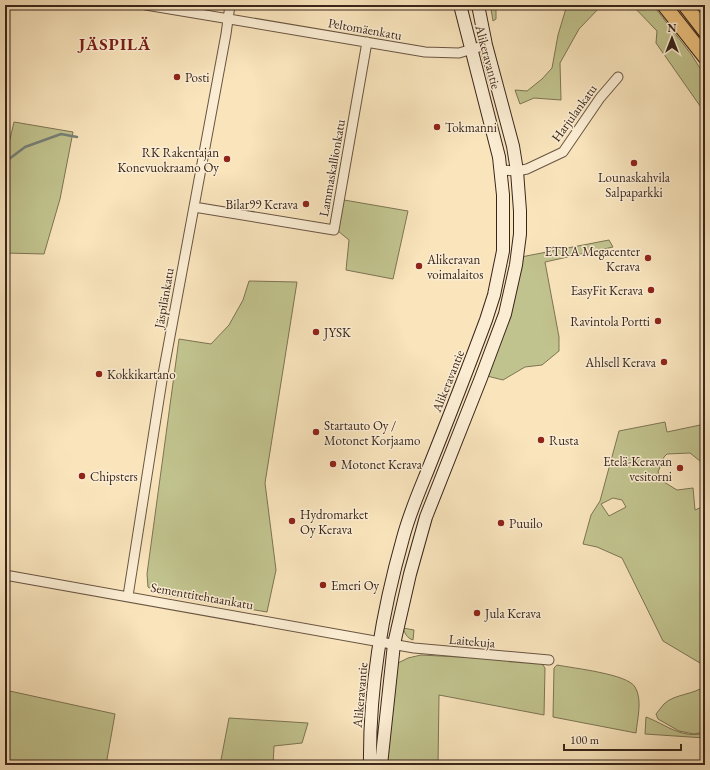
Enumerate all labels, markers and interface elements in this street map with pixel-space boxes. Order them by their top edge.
street label: Peltomäenkatu [327,14,403,44]
north arrow [652,18,692,58]
text: N [668,21,677,35]
street label: Alikeravantie [471,22,505,91]
district label: JÄSPILÄ [77,33,151,55]
place label: Posti [185,69,209,86]
marker: Posti [172,72,182,82]
street label: Harjulankatu [547,81,601,145]
street label: Lammaskallionkatu [315,118,349,218]
place label: Tokmanni [445,119,497,136]
marker: Tokmanni [432,122,442,132]
place label: RK Rakentajan Konevuokraamo Oy [117,144,219,176]
marker: RK Rakentajan Konevuokraamo Oy [222,154,232,164]
marker: Lounaskahvila Salpaparkki [629,158,639,168]
place label: Lounaskahvila Salpaparkki [598,169,671,201]
place label: Bilar99 Kerava [226,196,299,213]
marker: Bilar99 Kerava [301,199,311,209]
place label: ETRA Megacenter Kerava [545,243,641,275]
place label: Alikeravan voimalaitos [426,251,484,283]
marker: ETRA Megacenter Kerava [643,253,653,263]
marker: Alikeravan voimalaitos [414,261,424,271]
street label: Jäspilänkatu [150,266,178,331]
place label: EasyFit Kerava [571,282,644,299]
marker: EasyFit Kerava [646,285,656,295]
place label: Ravintola Portti [570,313,650,330]
marker: Ravintola Portti [653,316,663,326]
place label: JYSK [323,324,351,341]
marker: JYSK [311,327,321,337]
street label: Alikeravantie [427,347,468,416]
place label: Ahlsell Kerava [584,354,657,371]
marker: Ahlsell Kerava [659,357,669,367]
place label: Kokkikartano [107,366,176,383]
marker: Kokkikartano [94,369,104,379]
place label: Startauto Oy / Motonet Korjaamo [324,417,421,449]
marker: Startauto Oy / Motonet Korjaamo [311,427,321,437]
place label: Rusta [549,432,579,449]
marker: Rusta [536,435,546,445]
place label: Etelä-Keravan vesitorni [603,453,672,485]
place label: Motonet Kerava [341,456,423,473]
marker: Motonet Kerava [328,459,338,469]
marker: Etelä-Keravan vesitorni [675,463,685,473]
place label: Chipsters [90,468,138,485]
marker: Chipsters [77,471,87,481]
place label: Hydromarket Oy Kerava [300,506,368,538]
place label: Puuilo [509,515,543,532]
marker: Hydromarket Oy Kerava [287,516,297,526]
marker: Puuilo [496,518,506,528]
place label: Emeri Oy [331,577,380,594]
street label: Sementtitehtaankatu [149,579,255,613]
marker: Emeri Oy [318,580,328,590]
place label: Jula Kerava [484,605,542,622]
marker: Jula Kerava [472,608,482,618]
street label: Laitekuja [448,631,497,652]
street label: Alikeravantie [349,662,371,729]
scale bar [564,726,681,752]
text: 100 m [570,732,600,748]

